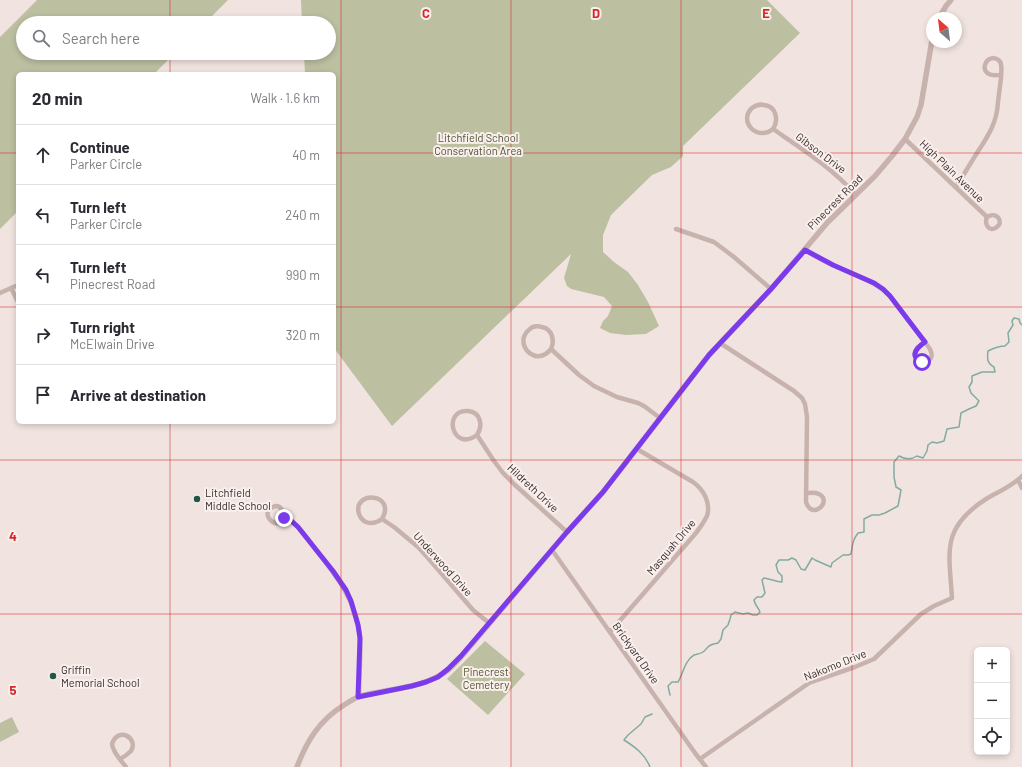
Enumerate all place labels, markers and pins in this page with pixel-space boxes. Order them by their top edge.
place label: Litchfield Middle School [205,486,271,512]
marker: Litchfield Middle School [192,494,202,504]
place label: Griffin Memorial School [61,663,139,689]
marker: Griffin Memorial School [48,671,58,681]

